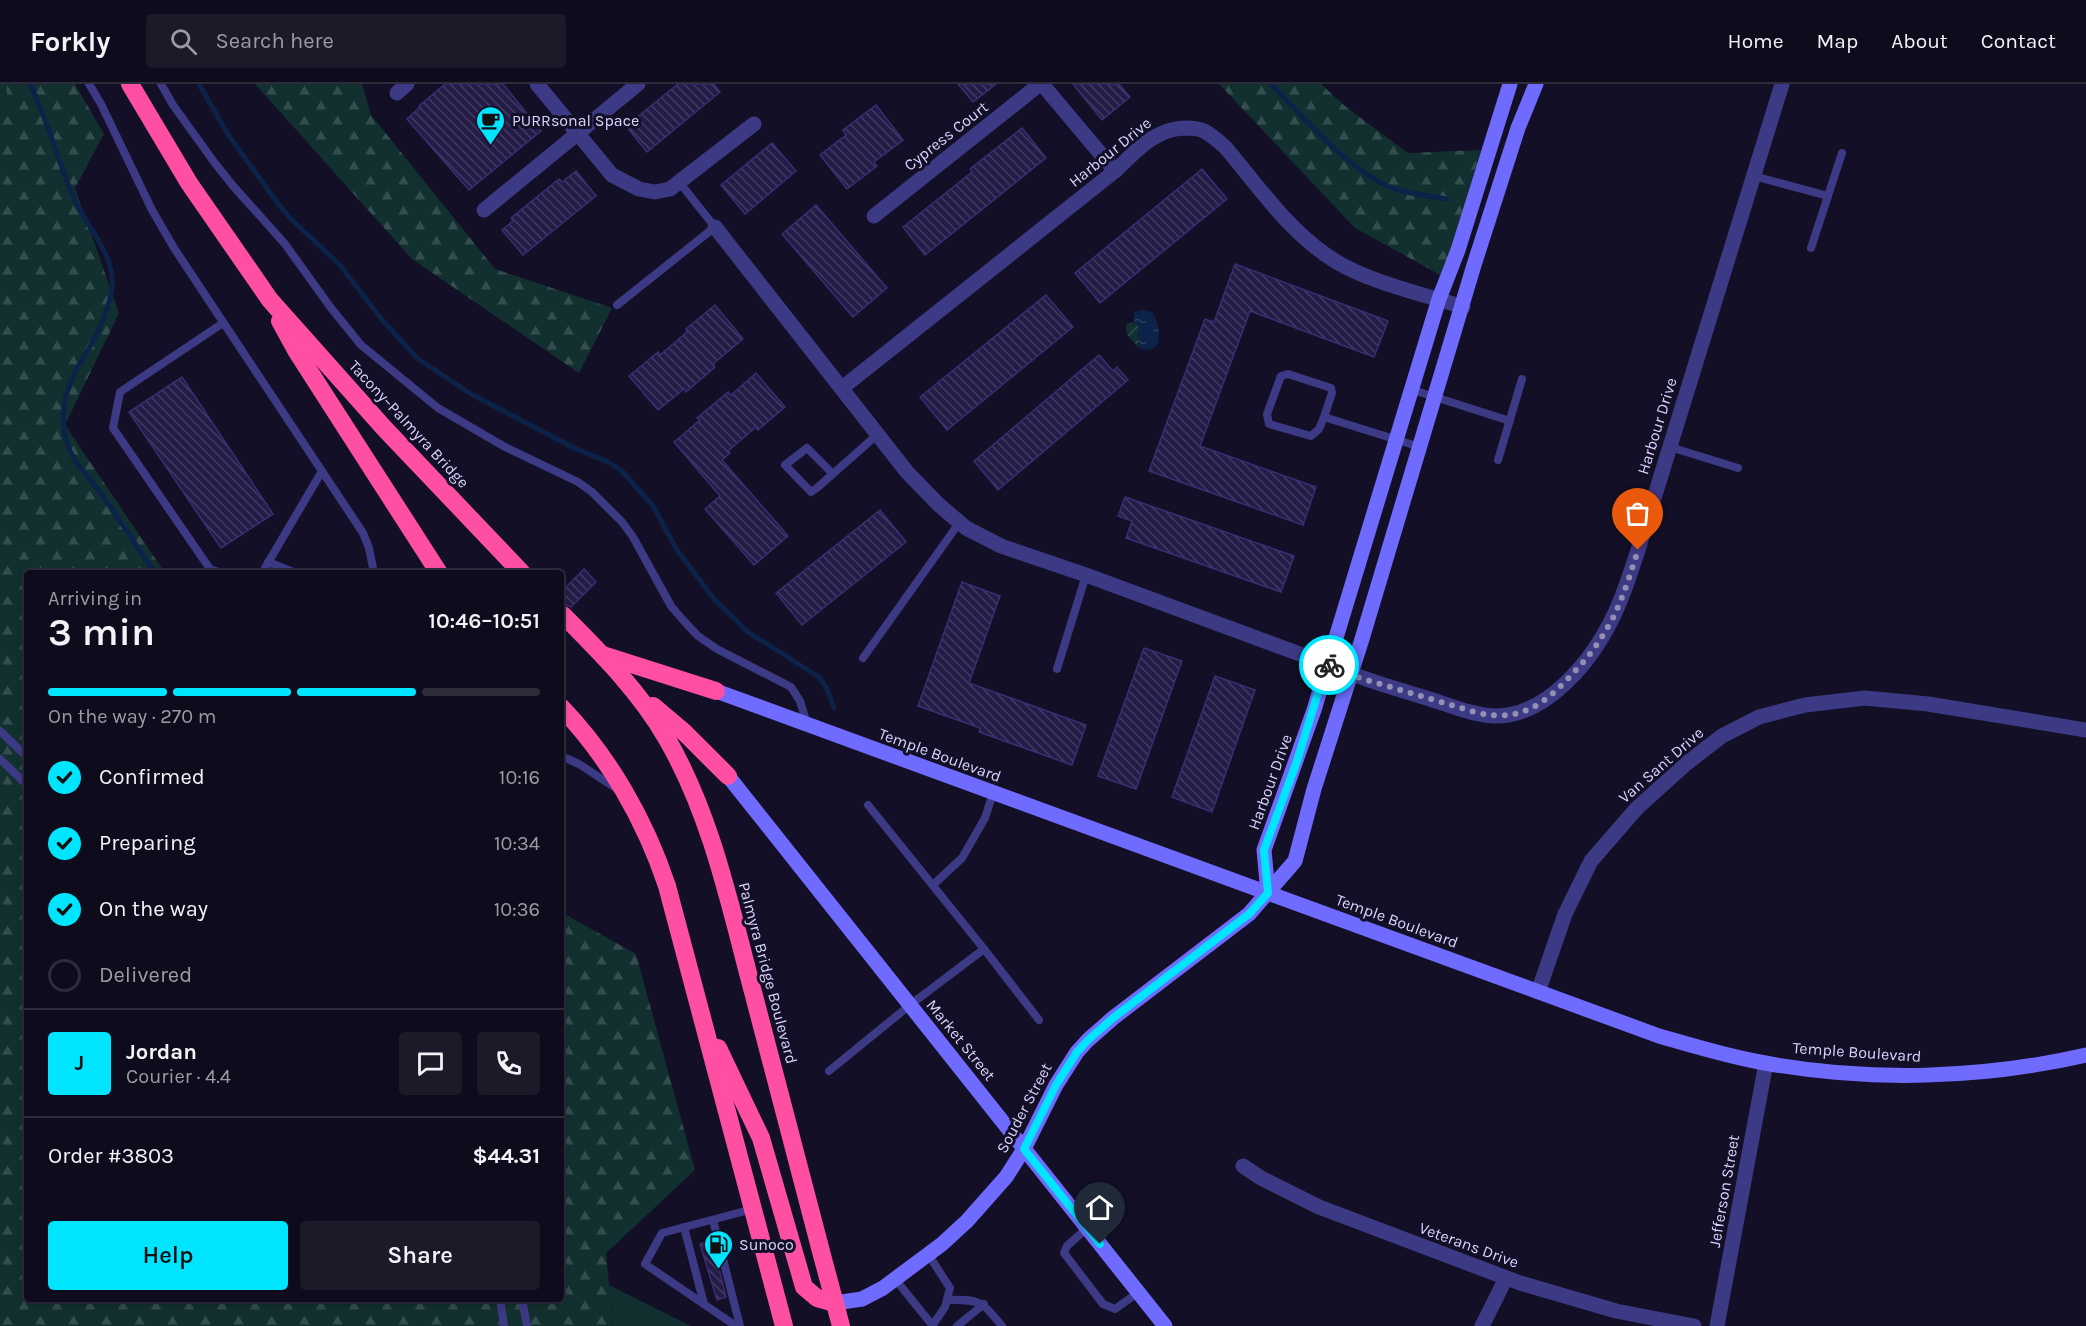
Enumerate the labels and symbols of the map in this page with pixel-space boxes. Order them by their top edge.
street label: Cypress Court [900,97,992,175]
cafe icon: PURRsonal Space [475,104,507,146]
place label: PURRsonal Space [512,111,639,130]
street label: Harbour Drive [1065,113,1155,191]
street label: Tacony–Palmyra Bridge [345,356,473,492]
street label: Harbour Drive [1633,375,1681,477]
pin [1612,488,1663,550]
courier [1299,635,1359,695]
street label: Van Sant Drive [1615,723,1707,807]
street label: Temple Boulevard [876,724,1004,786]
street label: Harbour Drive [1244,732,1296,832]
street label: Palmyra Bridge Boulevard [735,880,801,1066]
street label: Temple Boulevard [1333,890,1461,952]
street label: Market Street [922,996,1000,1084]
street label: Temple Boulevard [1792,1038,1922,1066]
street label: Souder Street [992,1060,1056,1156]
street label: Jefferson Street [1705,1133,1743,1249]
pin [1074,1182,1125,1244]
street label: Veterans Drive [1417,1218,1521,1272]
fuel station icon: Sunoco [702,1228,734,1270]
place label: Sunoco [739,1235,794,1254]

